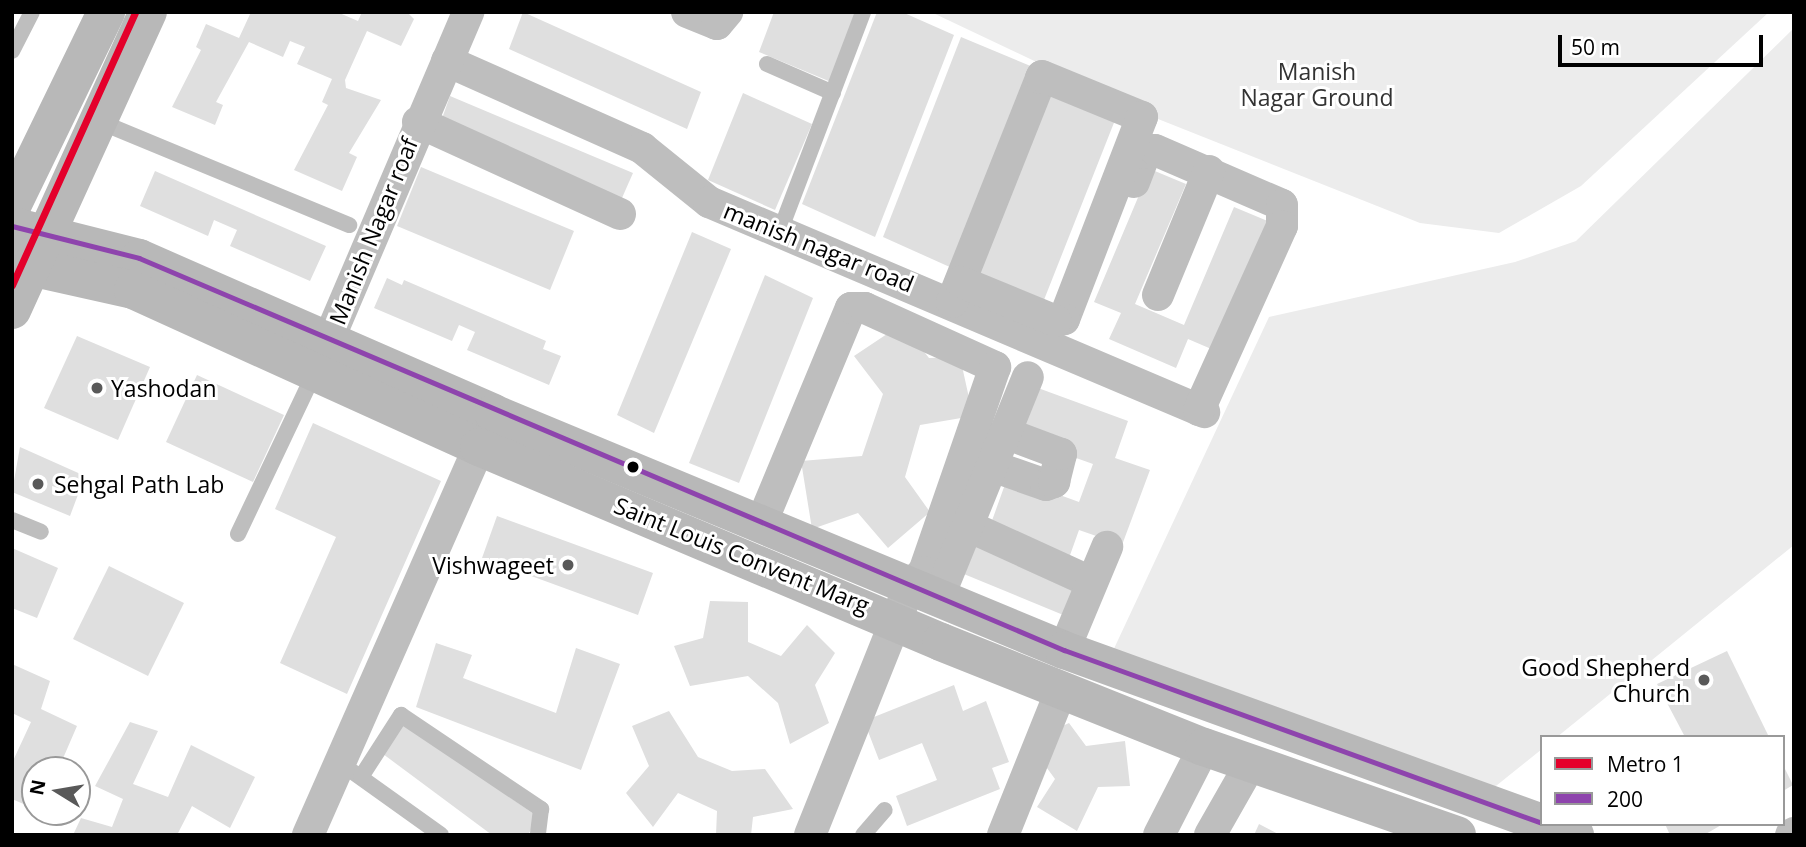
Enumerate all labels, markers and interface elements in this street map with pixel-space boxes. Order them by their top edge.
scale bar [1561,21,1766,65]
text: 50 m [1571,33,1620,61]
park label: Manish Nagar Ground [1241,57,1393,111]
street label: Manish Nagar roaf [323,134,423,328]
street label: manish nagar road [720,196,918,298]
place label: Yashodan [111,374,216,402]
marker: Yashodan [89,380,105,396]
unlabelled marker [626,460,640,474]
place label: Sehgal Path Lab [54,470,224,498]
marker: Sehgal Path Lab [28,474,48,494]
street label: Saint Louis Convent Marg [610,491,874,619]
place label: Vishwageet [432,551,554,579]
marker: Vishwageet [560,557,576,573]
place label: Good Shepherd Church [1521,653,1690,707]
marker: Good Shepherd Church [1696,672,1712,688]
legend [1540,735,1785,826]
text: Metro 1 [1607,750,1684,778]
north arrow [21,756,91,826]
text: N [23,777,52,797]
text: 200 [1607,785,1643,813]

